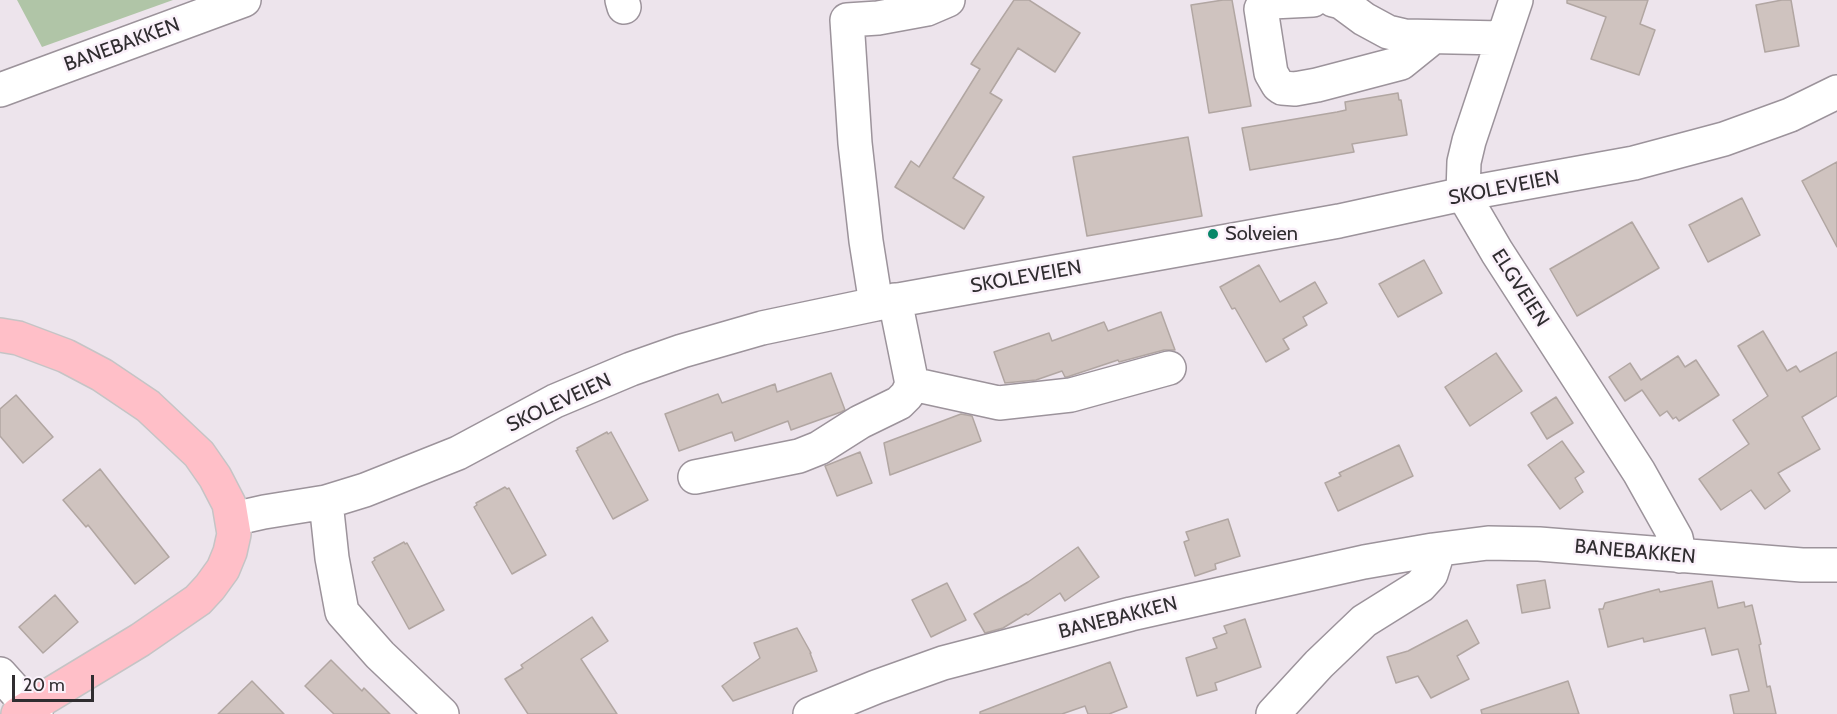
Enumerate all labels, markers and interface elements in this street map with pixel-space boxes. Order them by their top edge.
street label: BANEBAKKEN [61,13,183,77]
street label: SKOLEVEIEN [1447,165,1561,211]
place label: Solveien [1225,222,1298,246]
marker: Solveien [1206,227,1220,241]
street label: ELGVEIEN [1486,245,1554,331]
street label: SKOLEVEIEN [969,255,1083,299]
street label: SKOLEVEIEN [503,368,615,438]
street label: BANEBAKKEN [1573,535,1697,569]
street label: BANEBAKKEN [1056,592,1180,644]
scale bar [15,663,98,701]
text: 20 m [23,674,65,696]

